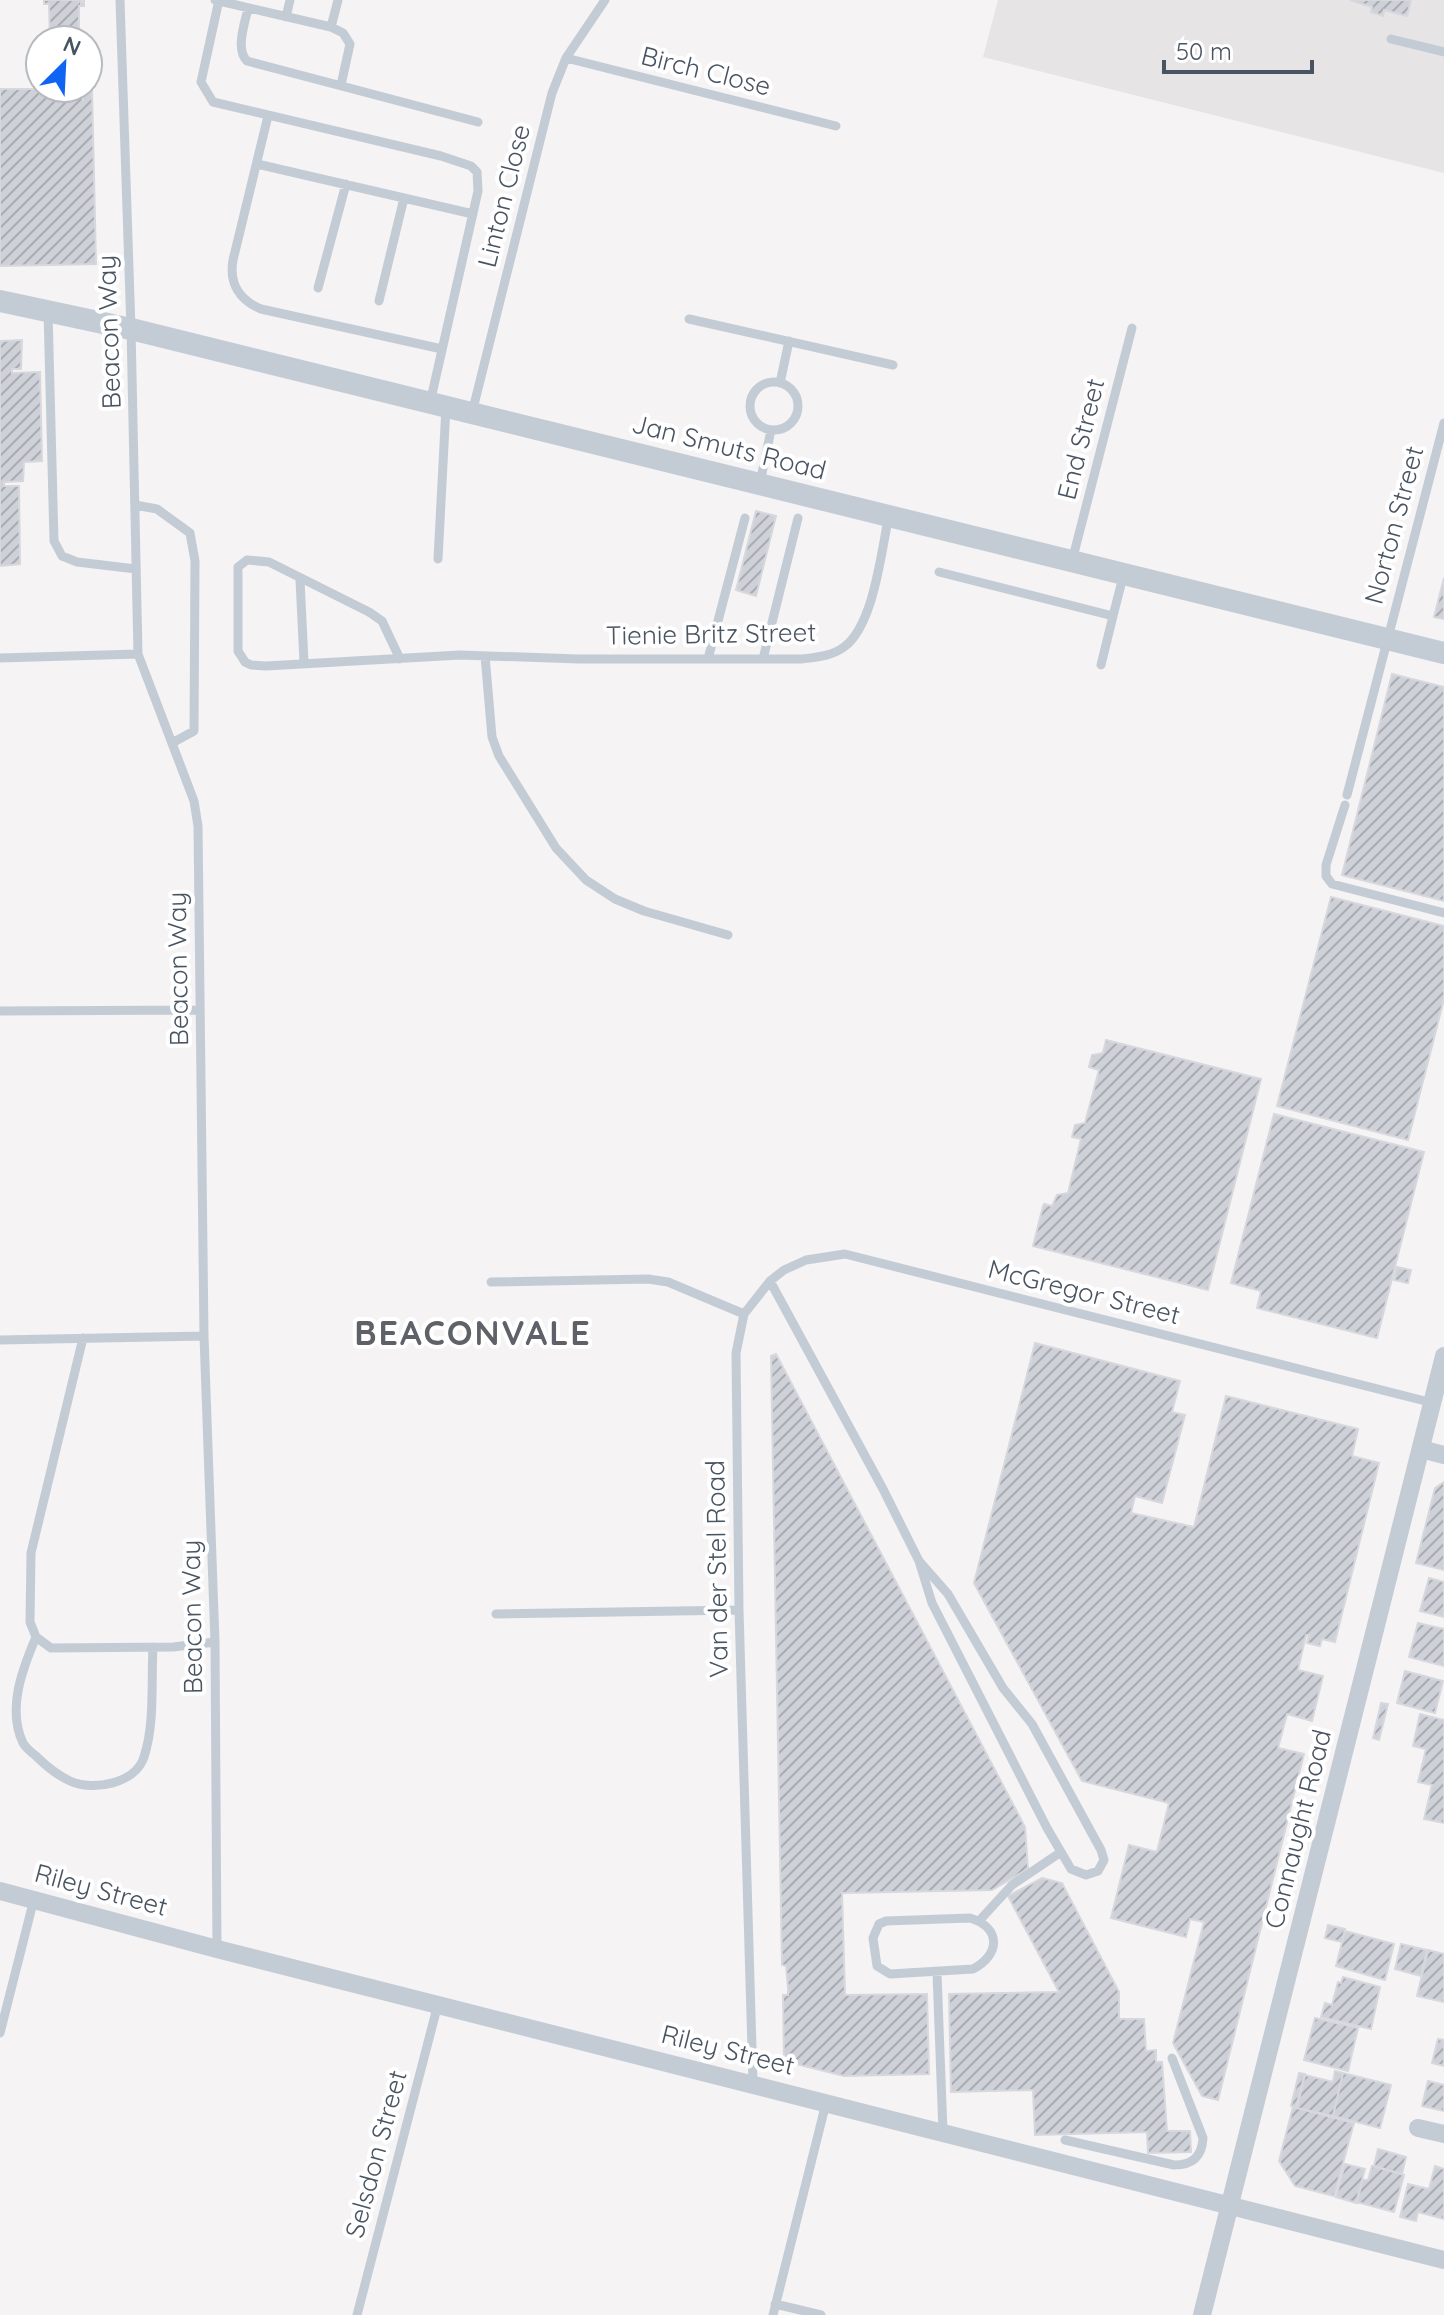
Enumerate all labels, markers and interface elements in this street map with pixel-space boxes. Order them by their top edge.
north arrow [24,24,104,104]
scale bar [1164,24,1312,74]
text: N [59,30,85,62]
text: 50 m [1176,36,1232,66]
street label: Birch Close [638,38,774,103]
street label: Linton Close [470,121,537,271]
street label: Beacon Way [89,254,128,410]
street label: End Street [1050,375,1111,503]
street label: Jan Smuts Road [629,406,830,487]
street label: Norton Street [1357,442,1430,607]
street label: Tienie Britz Street [606,615,816,652]
street label: Beacon Way [160,892,195,1046]
street label: McGregor Street [985,1252,1184,1331]
district label: BEACONVALE [354,1311,592,1354]
street label: Van der Stel Road [698,1460,735,1678]
street label: Beacon Way [174,1540,209,1694]
street label: Connaught Road [1257,1726,1338,1932]
street label: Riley Street [31,1856,171,1923]
street label: Riley Street [658,2017,798,2082]
street label: Selsdon Street [337,2066,414,2241]

